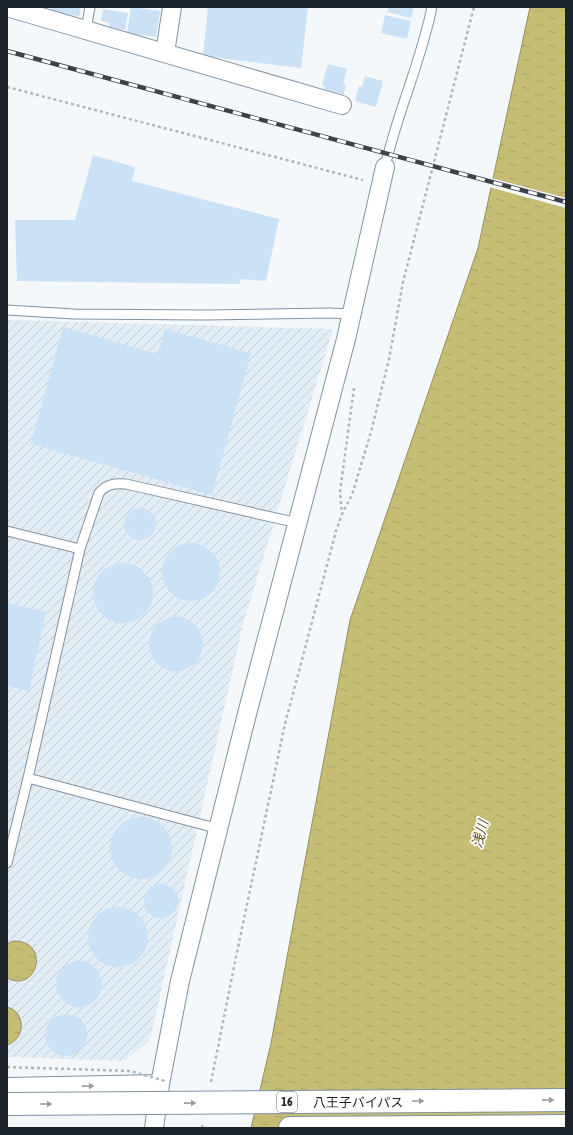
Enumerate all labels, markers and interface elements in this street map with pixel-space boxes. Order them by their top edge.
water label: 浅川 [469,816,492,850]
one-way arrow [82,1082,94,1089]
road number: 16 [277,1092,297,1112]
street label: 八王子バイパス [313,1095,403,1110]
one-way arrow [542,1097,555,1103]
one-way arrow [412,1098,425,1104]
one-way arrow [184,1100,197,1106]
one-way arrow [40,1101,53,1107]

